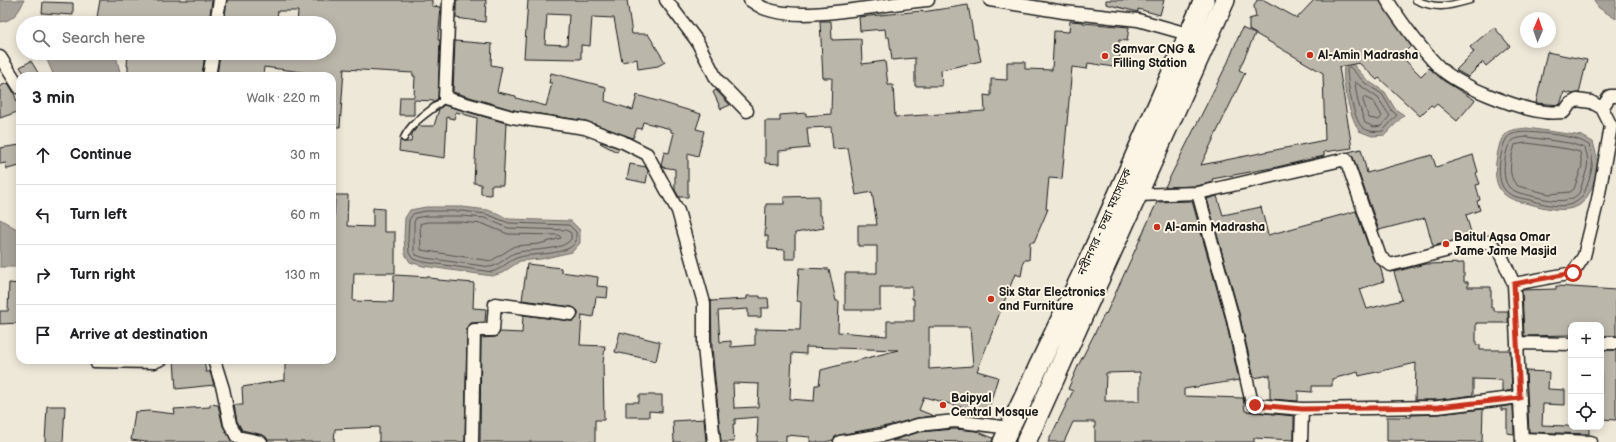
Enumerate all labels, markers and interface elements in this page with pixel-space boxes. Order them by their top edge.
north arrow [1520,12,1556,48]
search box [16,16,336,60]
icon: search [30,27,52,49]
text: Search here [62,29,145,48]
place label: Samvar CNG & Filling Station [1113,42,1195,71]
place label: Al-Amin Madrasha [1317,48,1418,63]
marker: Al-Amin Madrasha [1305,50,1315,60]
marker: Samvar CNG & Filling Station [1100,51,1110,61]
text: 3 min [32,88,75,108]
text: Walk · 220 m [247,90,320,106]
icon: ahead [32,144,54,166]
text: Continue [70,145,132,164]
text: 30 m [290,147,320,163]
street label: নবীনগর - চন্দ্রা মহাসড়ক [1073,165,1135,279]
icon: left [32,204,54,226]
text: Turn left [70,205,127,224]
text: 60 m [290,207,320,223]
place label: Al-amin Madrasha [1164,220,1265,235]
marker: Al-amin Madrasha [1152,222,1162,232]
place label: Baitul Aqsa Omar Jame Jame Masjid [1454,230,1557,259]
marker: Baitul Aqsa Omar Jame Jame Masjid [1441,239,1451,249]
icon: right [32,264,54,286]
route start [1564,264,1582,282]
text: Turn right [70,265,135,284]
text: 130 m [285,267,320,283]
place label: Six Star Electronics and Furniture [999,285,1106,314]
marker: Six Star Electronics and Furniture [986,294,996,304]
map controls [1568,322,1604,430]
button: + [1568,322,1604,358]
icon: arrive [32,324,54,346]
text: Arrive at destination [70,325,208,344]
button: − [1568,358,1604,394]
place label: Baipyal Central Mosque [951,391,1038,420]
button: locate [1568,394,1604,430]
route end [1246,396,1264,414]
marker: Baipyal Central Mosque [938,400,948,410]

